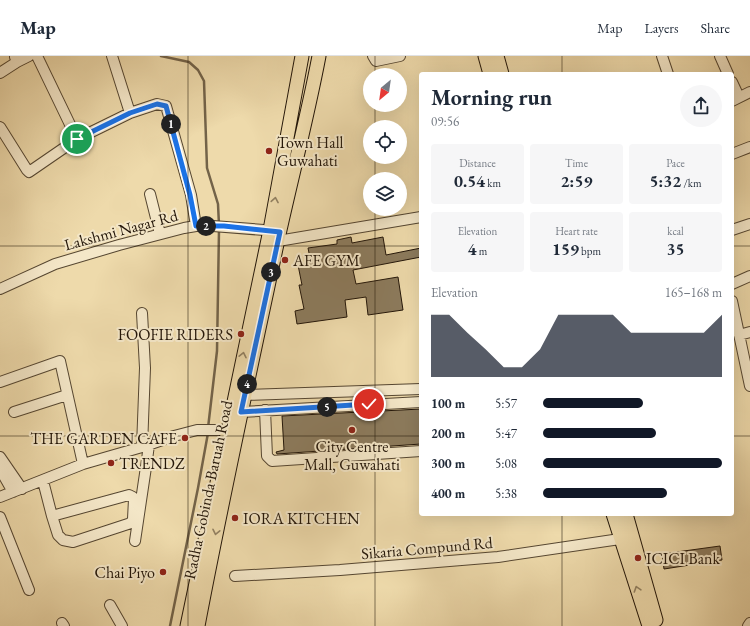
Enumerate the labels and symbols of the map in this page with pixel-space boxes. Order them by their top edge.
north arrow [363,68,407,112]
pin: 1 [161,114,181,134]
pin [60,122,94,156]
place label: Town Hall Guwahati [277,132,344,171]
marker: Town Hall Guwahati [264,146,274,156]
one-way arrow [270,197,279,203]
street label: Lakshmi Nagar Rd [62,205,181,255]
pin: 2 [196,216,216,236]
place label: AFE GYM [292,250,360,271]
marker: AFE GYM [280,255,290,265]
pin: 3 [261,262,281,282]
place label: FOOFIE RIDERS [118,324,233,345]
marker: FOOFIE RIDERS [236,329,246,339]
one-way arrow [239,352,247,358]
pin: 4 [237,374,257,394]
pin [352,387,386,421]
pin: 5 [317,397,337,417]
street label: Radha Gobinda Baruah Road [179,398,237,581]
marker: City Centre Mall, Guwahati [347,425,357,435]
place label: THE GARDEN CAFE [30,428,177,449]
marker: THE GARDEN CAFE [180,433,190,443]
place label: City Centre Mall, Guwahati [304,436,400,475]
place label: TRENDZ [119,453,185,474]
marker: TRENDZ [106,458,116,468]
place label: IORA KITCHEN [243,508,360,529]
marker: IORA KITCHEN [230,513,240,523]
one-way arrow [213,528,221,535]
street label: Sikaria Compund Rd [360,532,494,564]
place label: ICICI Bank [646,548,720,569]
marker: ICICI Bank [633,553,643,563]
place label: Chai Piyo [95,562,155,583]
marker: Chai Piyo [158,567,168,577]
one-way arrow [633,586,641,593]

